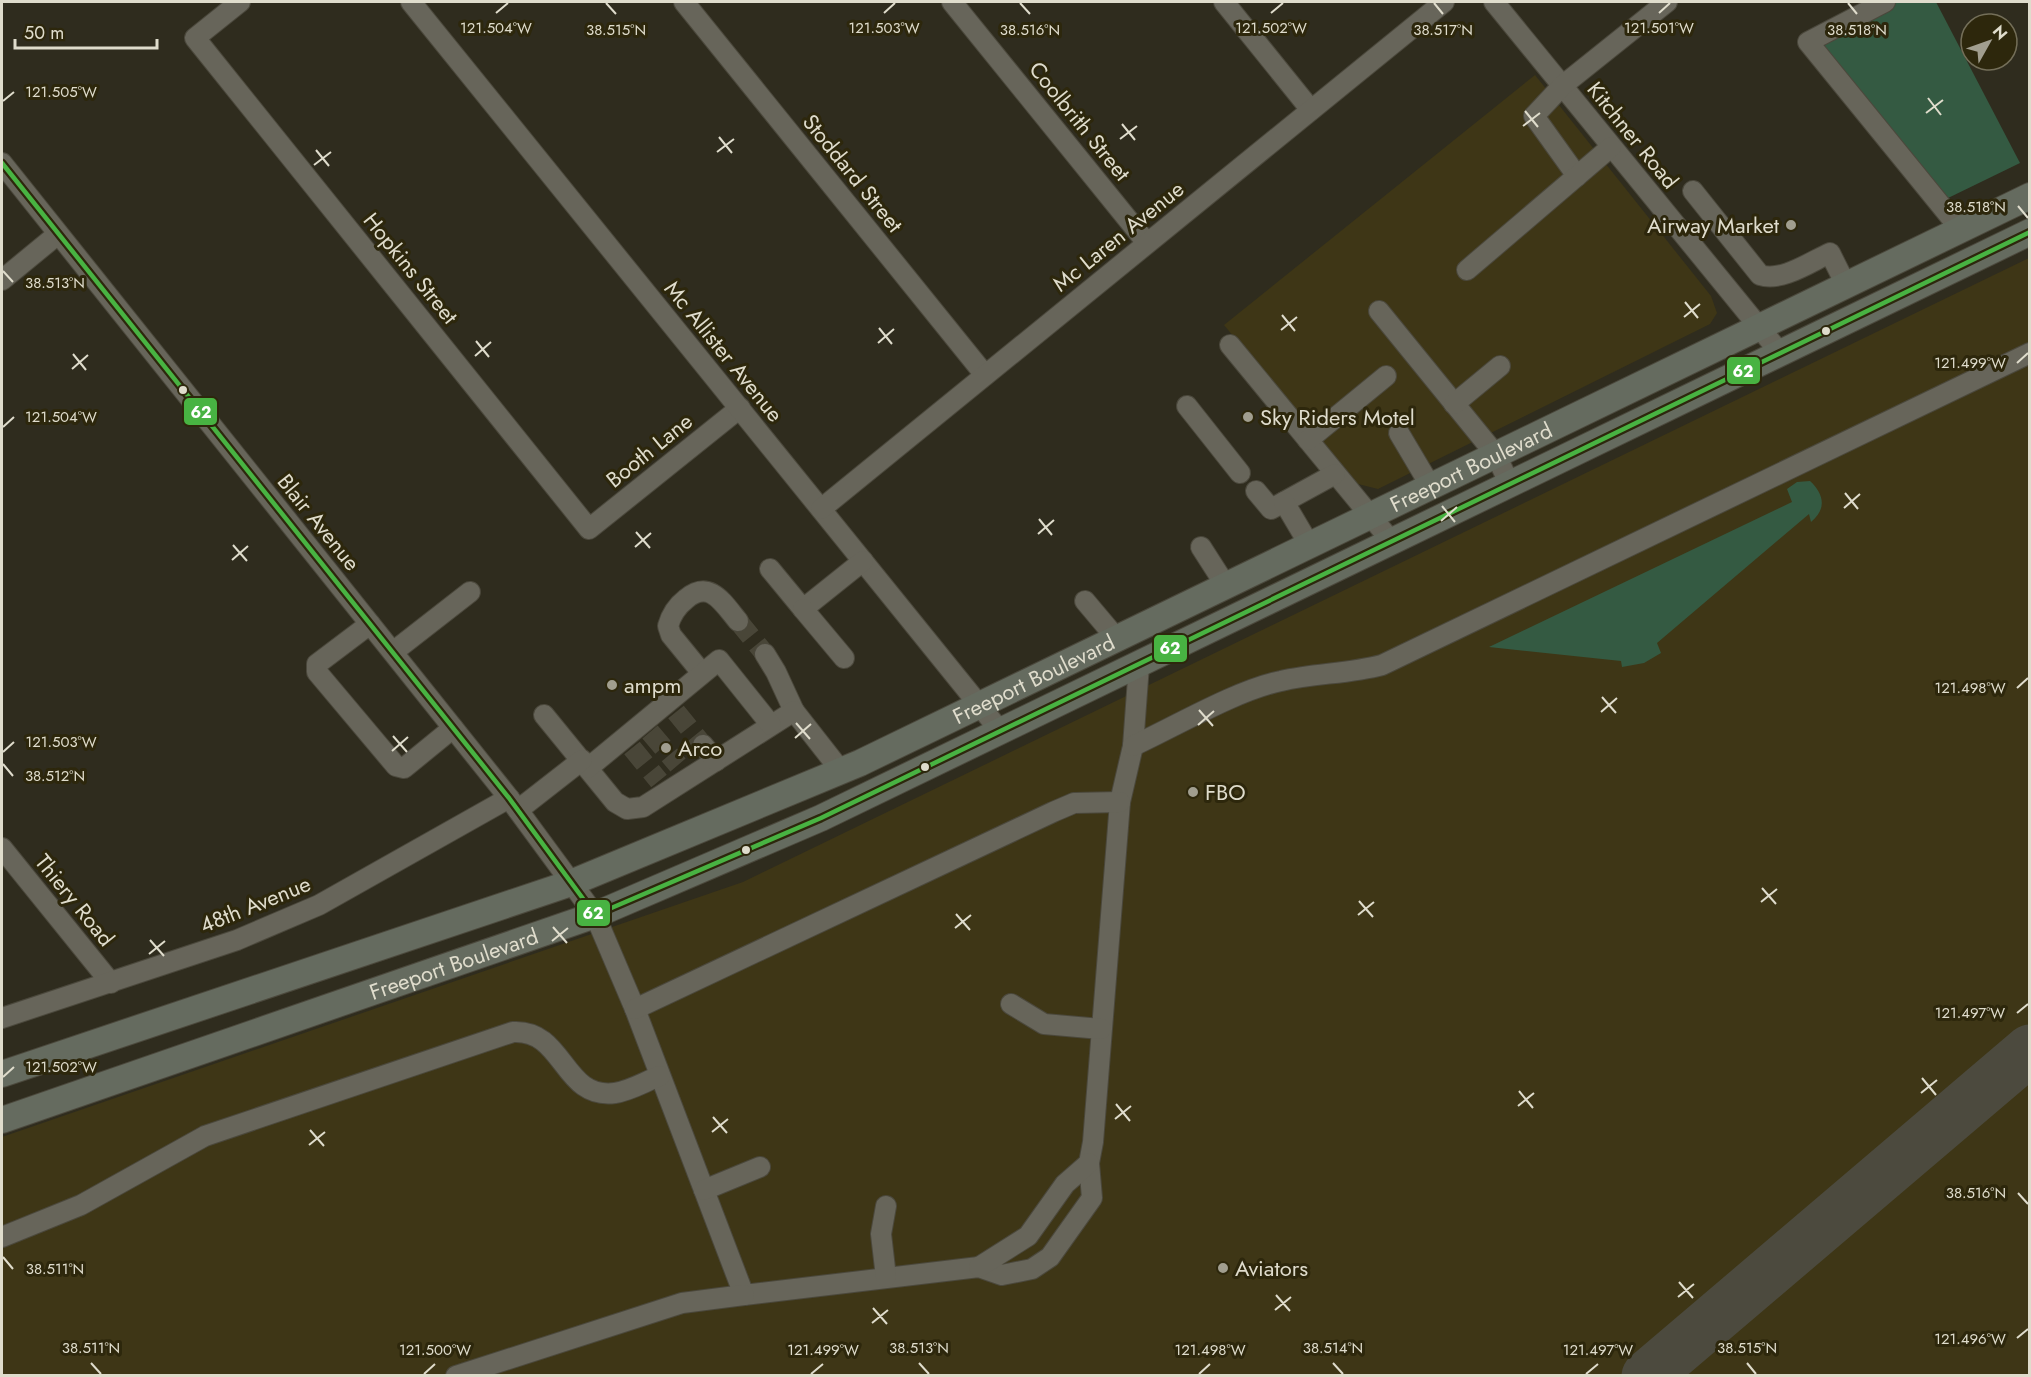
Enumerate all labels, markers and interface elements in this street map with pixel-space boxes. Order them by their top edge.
scale bar [15,12,158,50]
north arrow [1959,12,2019,72]
text: 121.504°W [460,17,532,39]
text: 121.503°W [848,17,920,39]
text: 121.502°W [1235,17,1307,39]
text: 121.501°W [1624,17,1694,39]
text: 38.515°N [586,19,646,41]
text: 38.516°N [1000,19,1060,41]
text: 38.517°N [1413,19,1473,41]
text: 38.518°N [1827,19,1887,41]
text: 50 m [24,20,64,46]
text: N [1987,20,2013,45]
street label: Coolbrith Street [1022,54,1139,188]
street label: Kitchner Road [1580,74,1686,196]
text: 121.505°W [25,81,97,103]
street label: Stoddard Street [795,107,911,240]
street label: Mc Laren Avenue [1046,173,1190,299]
text: 38.518°N [1946,196,2006,218]
street label: Hopkins Street [356,205,466,331]
place label: Airway Market [1647,209,1780,241]
marker: Airway Market [1784,218,1798,232]
text: 38.513°N [25,272,85,294]
street label: Mc Allister Avenue [657,274,791,428]
unlabelled marker [1820,325,1832,337]
text: 121.499°W [1934,352,2006,374]
line badge: 62 [1726,356,1761,385]
text: 62 [1732,360,1754,383]
unlabelled marker [177,384,189,396]
line badge: 62 [183,397,218,426]
text: 62 [190,401,212,424]
place label: Sky Riders Motel [1260,401,1415,433]
street label: Booth Lane [599,405,699,495]
text: 121.504°W [25,406,97,428]
marker: Sky Riders Motel [1241,410,1255,424]
street label: Freeport Boulevard [1384,414,1557,520]
street label: Blair Avenue [270,467,368,577]
street label: Freeport Boulevard [947,626,1120,732]
line badge: 62 [1153,634,1188,663]
text: 62 [1159,637,1181,660]
place label: ampm [624,669,681,701]
text: 121.498°W [1934,677,2006,699]
marker: ampm [605,678,619,692]
text: 121.503°W [25,731,97,753]
place label: Arco [678,732,722,764]
marker: Arco [659,741,673,755]
unlabelled marker [919,761,931,773]
text: 38.512°N [25,765,85,787]
place label: FBO [1205,776,1246,808]
marker: FBO [1186,785,1200,799]
unlabelled marker [740,844,752,856]
street label: Thiery Road [28,847,122,953]
street label: 48th Avenue [195,867,315,941]
line badge: 62 [576,899,611,927]
text: 62 [582,902,604,925]
street label: Freeport Boulevard [365,920,543,1008]
text: 121.497°W [1935,1002,2005,1024]
text: 121.502°W [25,1056,97,1078]
text: 38.516°N [1946,1182,2006,1204]
place label: Aviators [1235,1252,1308,1284]
text: 38.511°N [26,1258,84,1280]
marker: Aviators [1216,1261,1230,1275]
text: 121.496°W [1934,1328,2006,1350]
text: 38.511°N [62,1337,120,1359]
text: 38.513°N [889,1337,949,1359]
text: 38.514°N [1303,1337,1363,1359]
text: 38.515°N [1717,1337,1777,1359]
text: 121.500°W [399,1339,471,1361]
text: 121.499°W [787,1339,859,1361]
text: 121.498°W [1174,1339,1246,1361]
text: 121.497°W [1563,1339,1633,1361]

